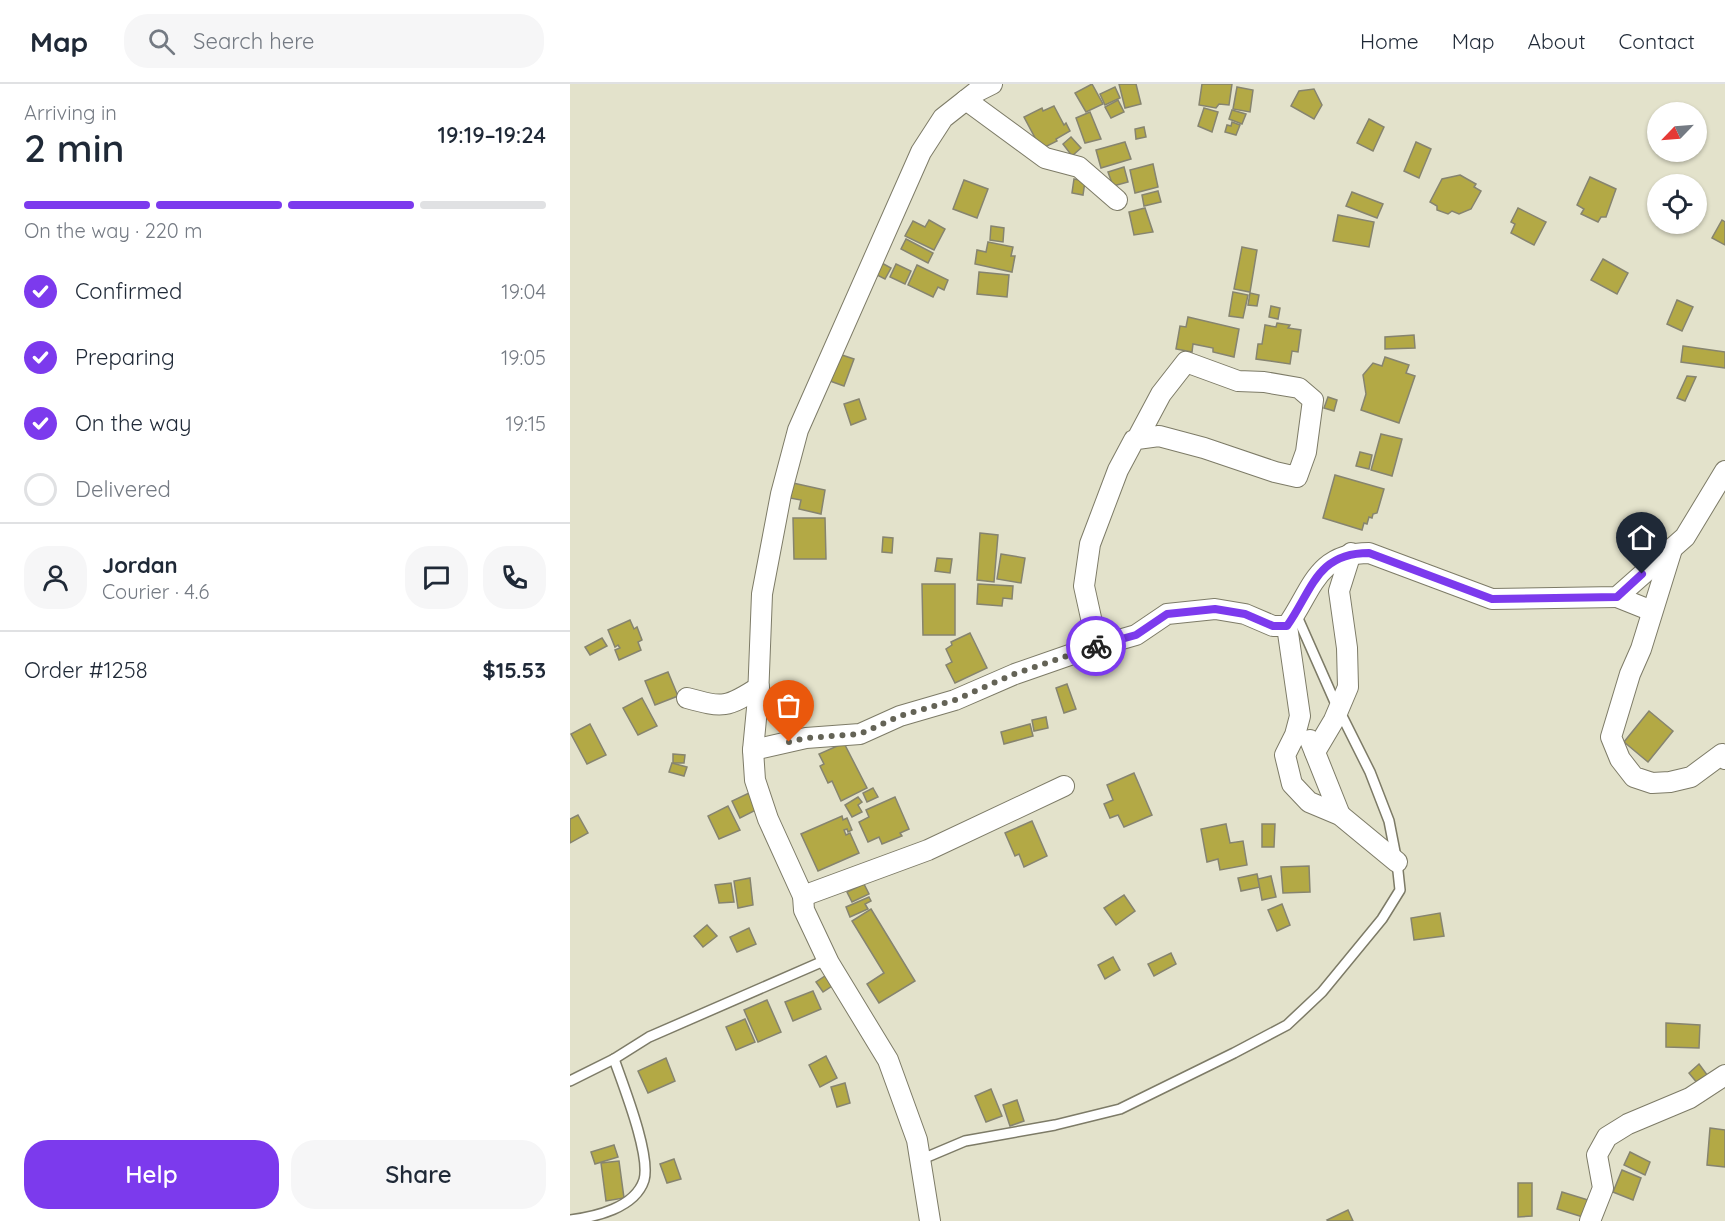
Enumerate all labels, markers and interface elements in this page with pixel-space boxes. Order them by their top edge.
search box [124,14,544,68]
text: Map [30,24,88,59]
icon: search [145,25,178,58]
text: Search here [193,27,315,55]
text: Home [1360,28,1419,54]
text: Map [1452,28,1495,54]
text: About [1528,28,1586,54]
text: Contact [1619,28,1695,54]
text: Arriving in [24,100,117,125]
north arrow [1647,102,1707,162]
map controls [1647,102,1707,234]
text: 19:19–19:24 [438,121,546,149]
text: 2 min [24,123,125,172]
button: locate [1647,174,1707,234]
text: On the way · 220 m [24,218,202,243]
icon: check [24,275,57,308]
text: Confirmed [75,277,182,305]
text: 19:04 [501,279,546,304]
icon: check [24,341,57,374]
text: Preparing [75,343,175,371]
text: 19:05 [501,345,546,370]
icon: check [24,407,57,440]
text: On the way [75,409,191,437]
text: 19:15 [505,411,546,436]
text: Delivered [75,475,171,503]
pin [1616,512,1667,574]
icon: home [1625,521,1658,554]
button: person [24,546,87,609]
button: chat [405,546,468,609]
button: phone [483,546,546,609]
text: Jordan [102,551,178,579]
text: Courier · 4.6 [102,579,209,604]
courier [1066,616,1126,676]
icon: bike [1080,630,1113,663]
text: Order #1258 [24,656,148,684]
text: $15.53 [483,656,546,684]
pin [763,680,814,742]
icon: bag [772,689,805,722]
button: Help [24,1140,279,1209]
button: Share [291,1140,546,1209]

